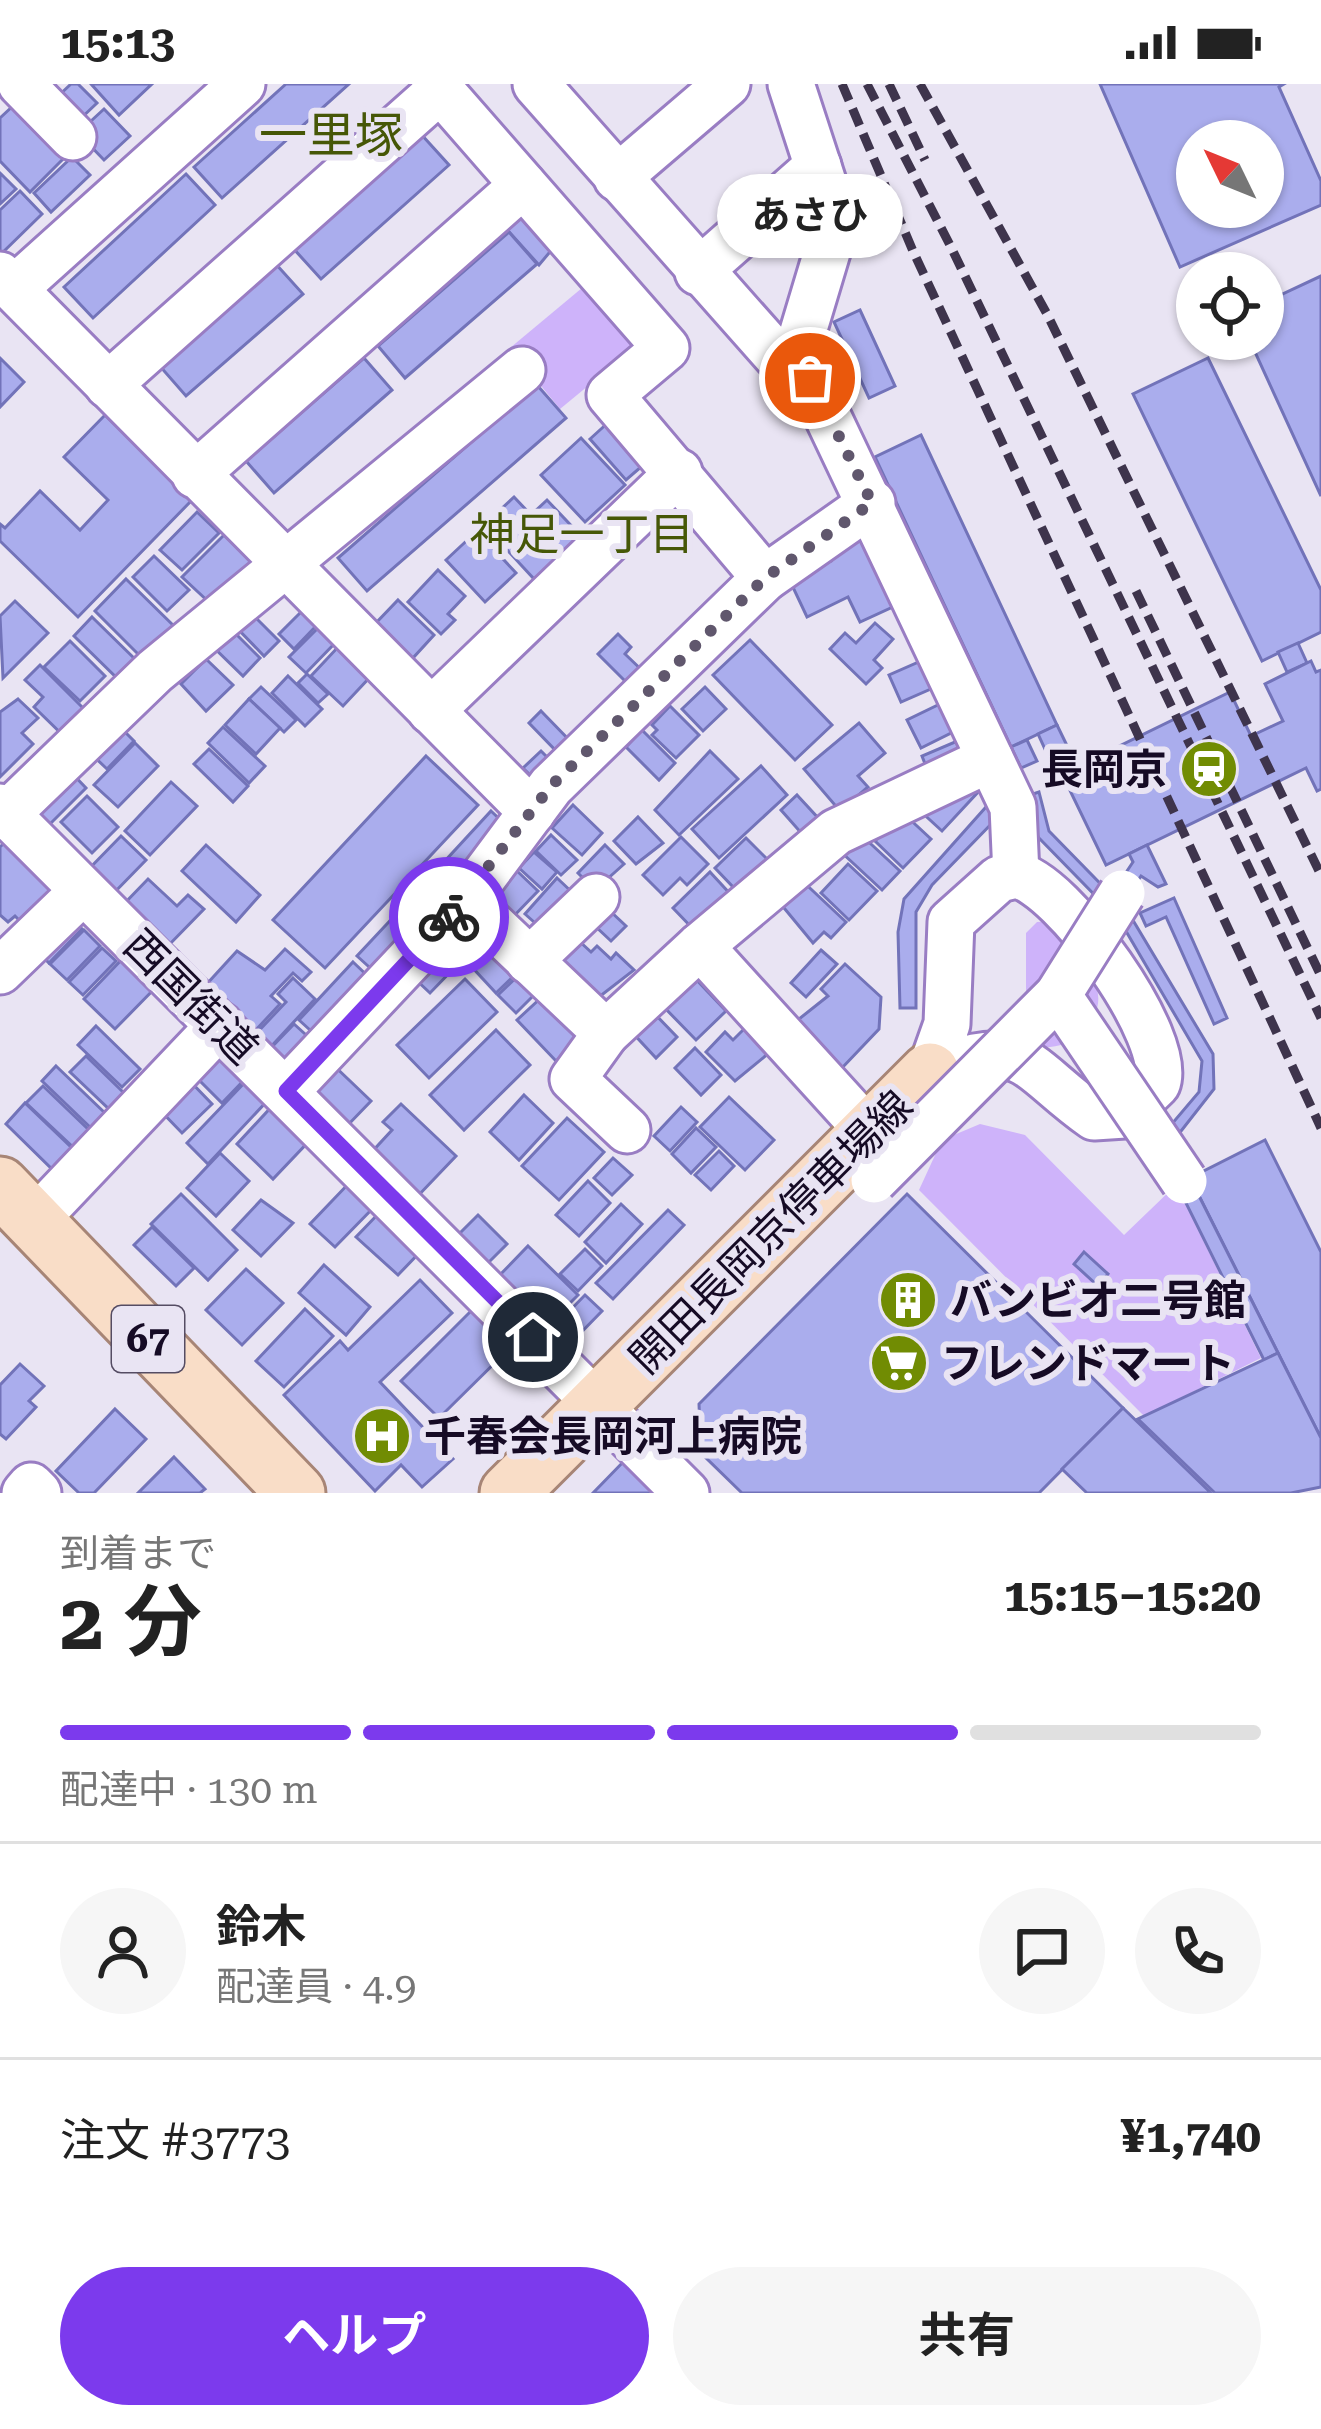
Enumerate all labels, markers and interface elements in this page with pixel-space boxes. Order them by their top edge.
text: 15:13 [60,16,175,69]
district label: 一里塚 [259,108,403,164]
north arrow [1176,120,1284,228]
map controls [1176,120,1284,360]
callout: あさひ [717,174,903,258]
text: あさひ [751,193,869,239]
button: locate [1176,252,1284,360]
pin [759,327,861,429]
icon: bag [777,345,843,411]
district label: 神足一丁目 [469,508,695,561]
station icon: 長岡京 [1178,738,1240,800]
place label: 長岡京 [1041,745,1167,794]
courier [389,857,509,977]
icon: bike [416,884,482,950]
street label: 西国街道 [114,920,268,1074]
street label: 開田長岡京停車場線 [620,1081,922,1383]
building icon: バンビオ二号館 [877,1269,939,1331]
place label: バンビオ二号館 [950,1276,1246,1325]
pin [482,1286,584,1388]
icon: home [500,1304,566,1370]
road number: 67 [112,1306,184,1372]
supermarket icon: フレンドマート [868,1332,930,1394]
place label: フレンドマート [941,1339,1235,1388]
hospital icon: 千春会長岡河上病院 [351,1405,413,1467]
place label: 千春会長岡河上病院 [424,1412,802,1461]
text: 到着まで [60,1531,216,1577]
text: 15:15–15:20 [1004,1569,1261,1622]
text: 2 分 [60,1577,201,1668]
text: 配達中 · 130 m [60,1767,318,1813]
button: person [60,1888,186,2014]
button: chat [979,1888,1105,2014]
button: phone [1135,1888,1261,2014]
text: 鈴木 [216,1900,306,1953]
text: 配達員 · 4.9 [216,1964,416,2010]
text: ¥1,740 [1120,2110,1261,2163]
text: 注文 #3773 [60,2114,290,2167]
button: ヘルプ [60,2267,649,2405]
button: 共有 [673,2267,1261,2405]

